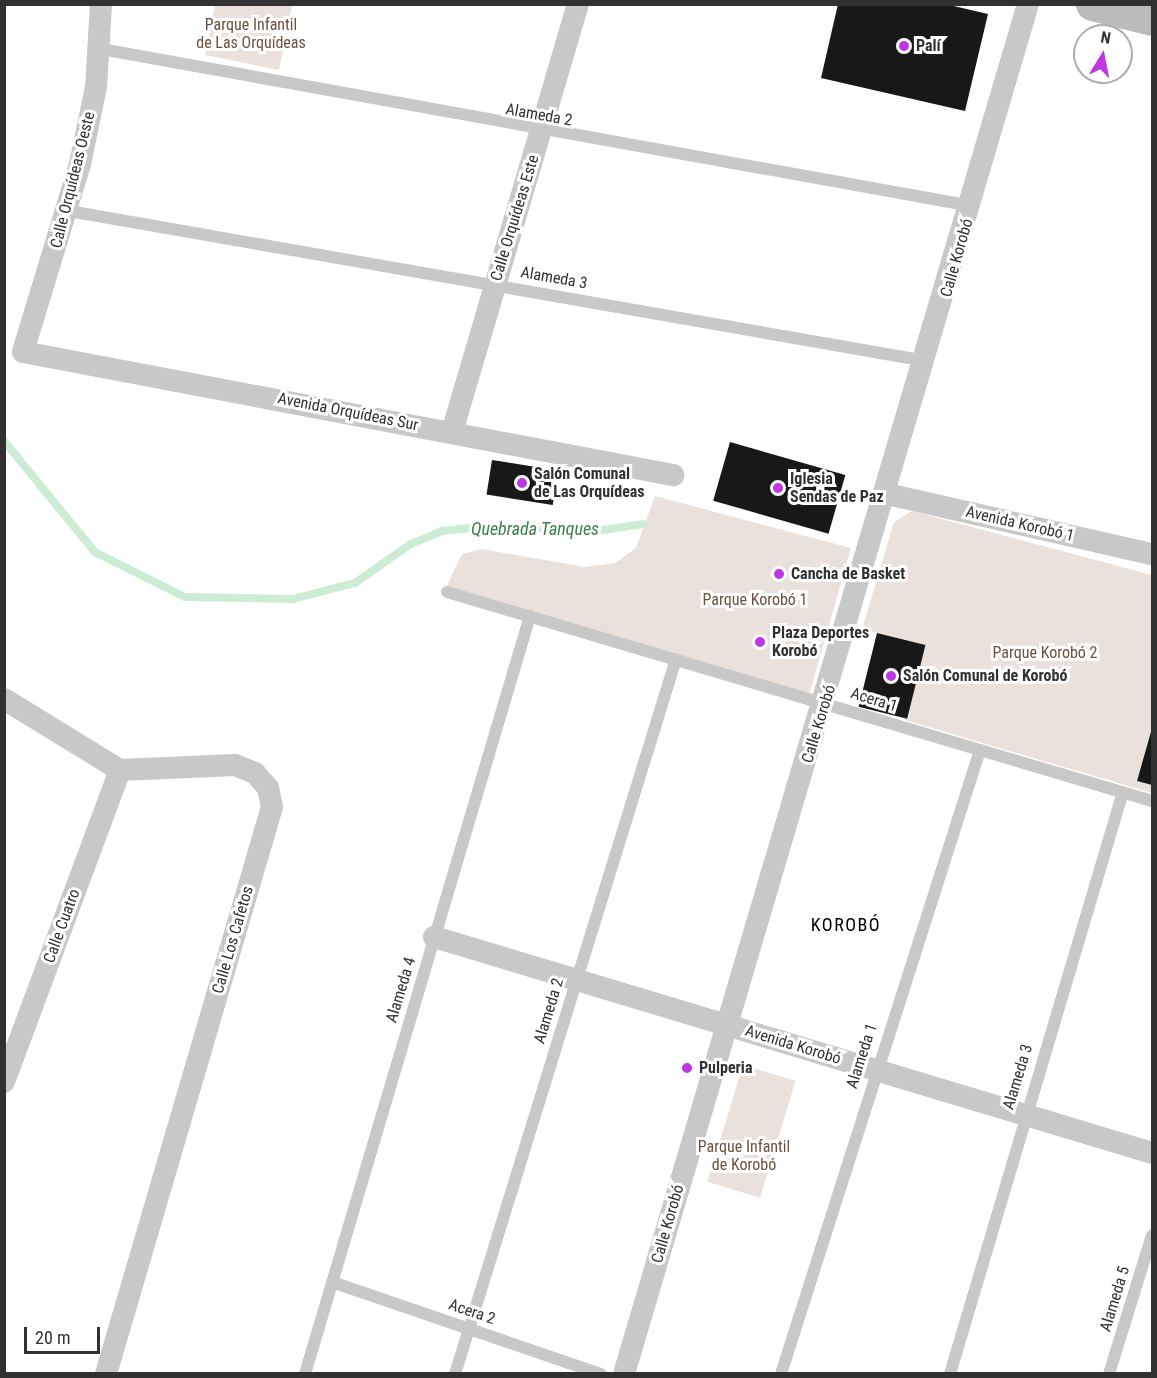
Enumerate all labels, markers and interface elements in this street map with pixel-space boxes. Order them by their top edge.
park label: Parque Infantil de Las Orquídeas [196,15,306,53]
north arrow [1073,24,1133,84]
text: N [1099,28,1112,48]
place label: Palí [916,36,941,56]
marker: Palí [897,39,911,53]
street label: Alameda 2 [504,100,574,130]
street label: Calle Orquídeas Oeste [47,110,99,250]
street label: Calle Orquídeas Este [487,153,543,283]
street label: Calle Korobó [937,217,977,299]
street label: Alameda 3 [519,263,589,293]
street label: Avenida Orquídeas Sur [276,389,420,435]
place label: Salón Comunal de Las Orquídeas [534,464,645,502]
place label: Iglesia Sendas de Paz [790,469,884,507]
marker: Salón Comunal de Las Orquídeas [515,476,529,490]
marker: Iglesia Sendas de Paz [771,481,785,495]
street label: Avenida Korobó 1 [964,502,1076,546]
water label: Quebrada Tanques [471,518,599,540]
place label: Cancha de Basket [791,564,905,584]
marker: Cancha de Basket [772,567,786,581]
park label: Parque Korobó 1 [703,590,807,610]
place label: Plaza Deportes Korobó [772,623,869,661]
marker: Plaza Deportes Korobó [753,635,767,649]
park label: Parque Korobó 2 [993,643,1097,663]
place label: Salón Comunal de Korobó [903,666,1067,686]
marker: Salón Comunal de Korobó [884,669,898,683]
street label: Calle Korobó [798,683,840,765]
street label: Acera 1 [848,684,900,716]
street label: Calle Los Cafetos [208,884,258,996]
street label: Calle Cuatro [40,886,84,966]
district label: KOROBÓ [811,914,881,936]
street label: Alameda 4 [382,955,420,1025]
street label: Alameda 2 [530,976,568,1046]
street label: Avenida Korobó [743,1021,843,1069]
street label: Alameda 1 [842,1021,882,1091]
street label: Alameda 3 [999,1042,1037,1112]
place label: Pulperia [699,1058,752,1078]
marker: Pulperia [680,1061,694,1075]
park label: Parque Infantil de Korobó [698,1137,790,1175]
street label: Calle Korobó [648,1183,688,1265]
street label: Alameda 5 [1096,1264,1134,1334]
street label: Acera 2 [446,1295,498,1329]
scale bar [27,1315,104,1353]
text: 20 m [35,1327,70,1348]

